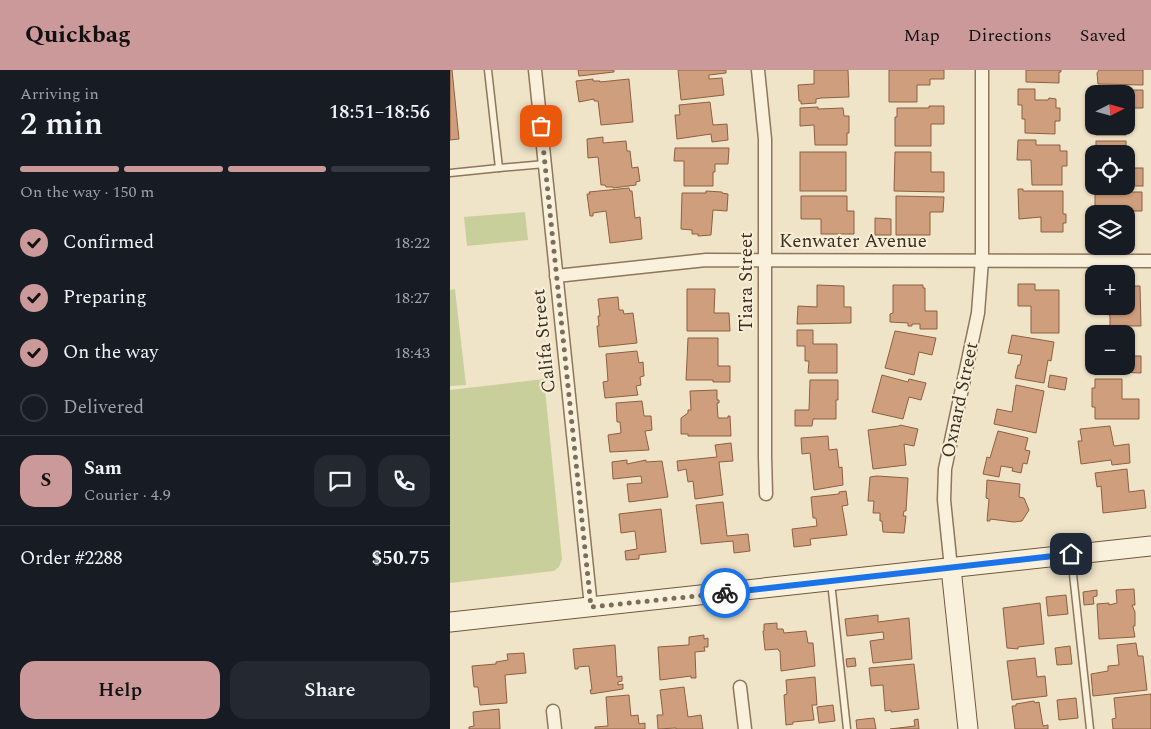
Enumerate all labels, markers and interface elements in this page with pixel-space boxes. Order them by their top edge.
text: Quickbag [25,17,131,53]
text: Map [904,22,940,49]
text: Directions [968,22,1052,49]
text: Saved [1080,22,1126,49]
text: Arriving in [20,82,99,106]
north arrow [1085,85,1135,135]
map controls [1085,85,1135,375]
text: 18:51–18:56 [329,98,430,127]
text: 2 min [20,100,103,149]
pin [520,105,562,147]
icon: bag [527,112,555,140]
button: locate [1085,145,1135,195]
text: On the way · 150 m [20,180,154,204]
button: layers [1085,205,1135,255]
street label: Kenwater Avenue [779,227,927,256]
text: Confirmed [63,228,154,257]
icon: check [20,229,48,257]
text: 18:22 [394,231,430,255]
street label: Tiara Street [732,232,761,332]
button: + [1085,265,1135,315]
text: Preparing [63,283,147,312]
icon: check [20,284,48,312]
text: 18:27 [394,286,430,310]
street label: Califa Street [524,287,564,395]
button: − [1085,325,1135,375]
text: On the way [63,338,159,367]
icon: check [20,339,48,367]
street label: Oxnard Street [934,339,986,461]
text: 18:43 [394,341,430,365]
text: Delivered [63,393,144,422]
text: Sam [84,454,122,483]
button: chat [314,455,366,507]
button: phone [378,455,430,507]
text: S [41,466,51,495]
text: Courier · 4.9 [84,483,171,507]
pin [1050,533,1092,575]
icon: home [1057,540,1085,568]
text: Order #2288 [20,544,123,573]
text: $50.75 [372,544,430,573]
courier [700,568,750,618]
icon: bike [711,579,739,607]
button: Help [20,661,220,719]
button: Share [230,661,430,719]

